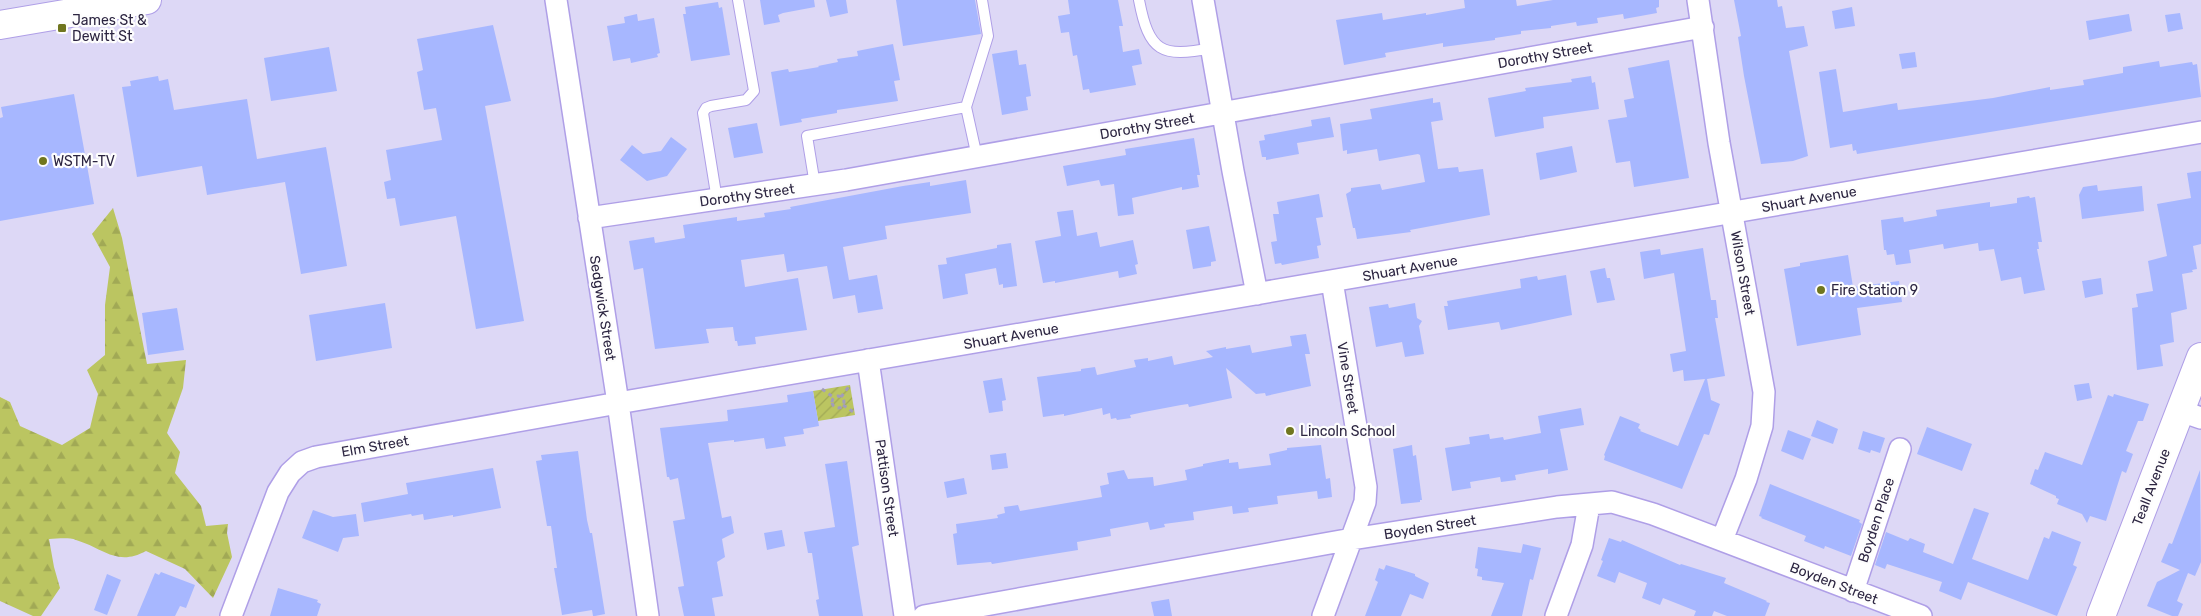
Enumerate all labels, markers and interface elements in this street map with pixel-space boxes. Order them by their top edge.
place label: James St & Dewitt St [72,12,147,45]
marker: James St & Dewitt St [56,22,68,34]
street label: Dorothy Street [1496,39,1594,72]
street label: Dorothy Street [1098,110,1196,143]
place label: WSTM-TV [53,153,115,170]
marker: WSTM-TV [37,155,49,167]
street label: Dorothy Street [698,180,796,211]
street label: Shuart Avenue [1760,183,1858,216]
street label: Wilson Street [1727,229,1758,317]
street label: Shuart Avenue [1361,252,1459,285]
street label: Sedgwick Street [586,254,619,363]
place label: Fire Station 9 [1831,282,1918,299]
marker: Fire Station 9 [1815,284,1827,296]
street label: Shuart Avenue [962,320,1060,353]
street label: Vine Street [1333,341,1362,416]
place label: Lincoln School [1300,423,1395,440]
marker: Lincoln School [1284,425,1296,437]
street label: Elm Street [340,432,411,461]
street label: Pattison Street [871,438,902,538]
street label: Teall Avenue [2129,446,2174,528]
street label: Boyden Place [1855,475,1898,565]
street label: Boyden Street [1383,512,1478,543]
street label: Boyden Street [1787,559,1881,608]

